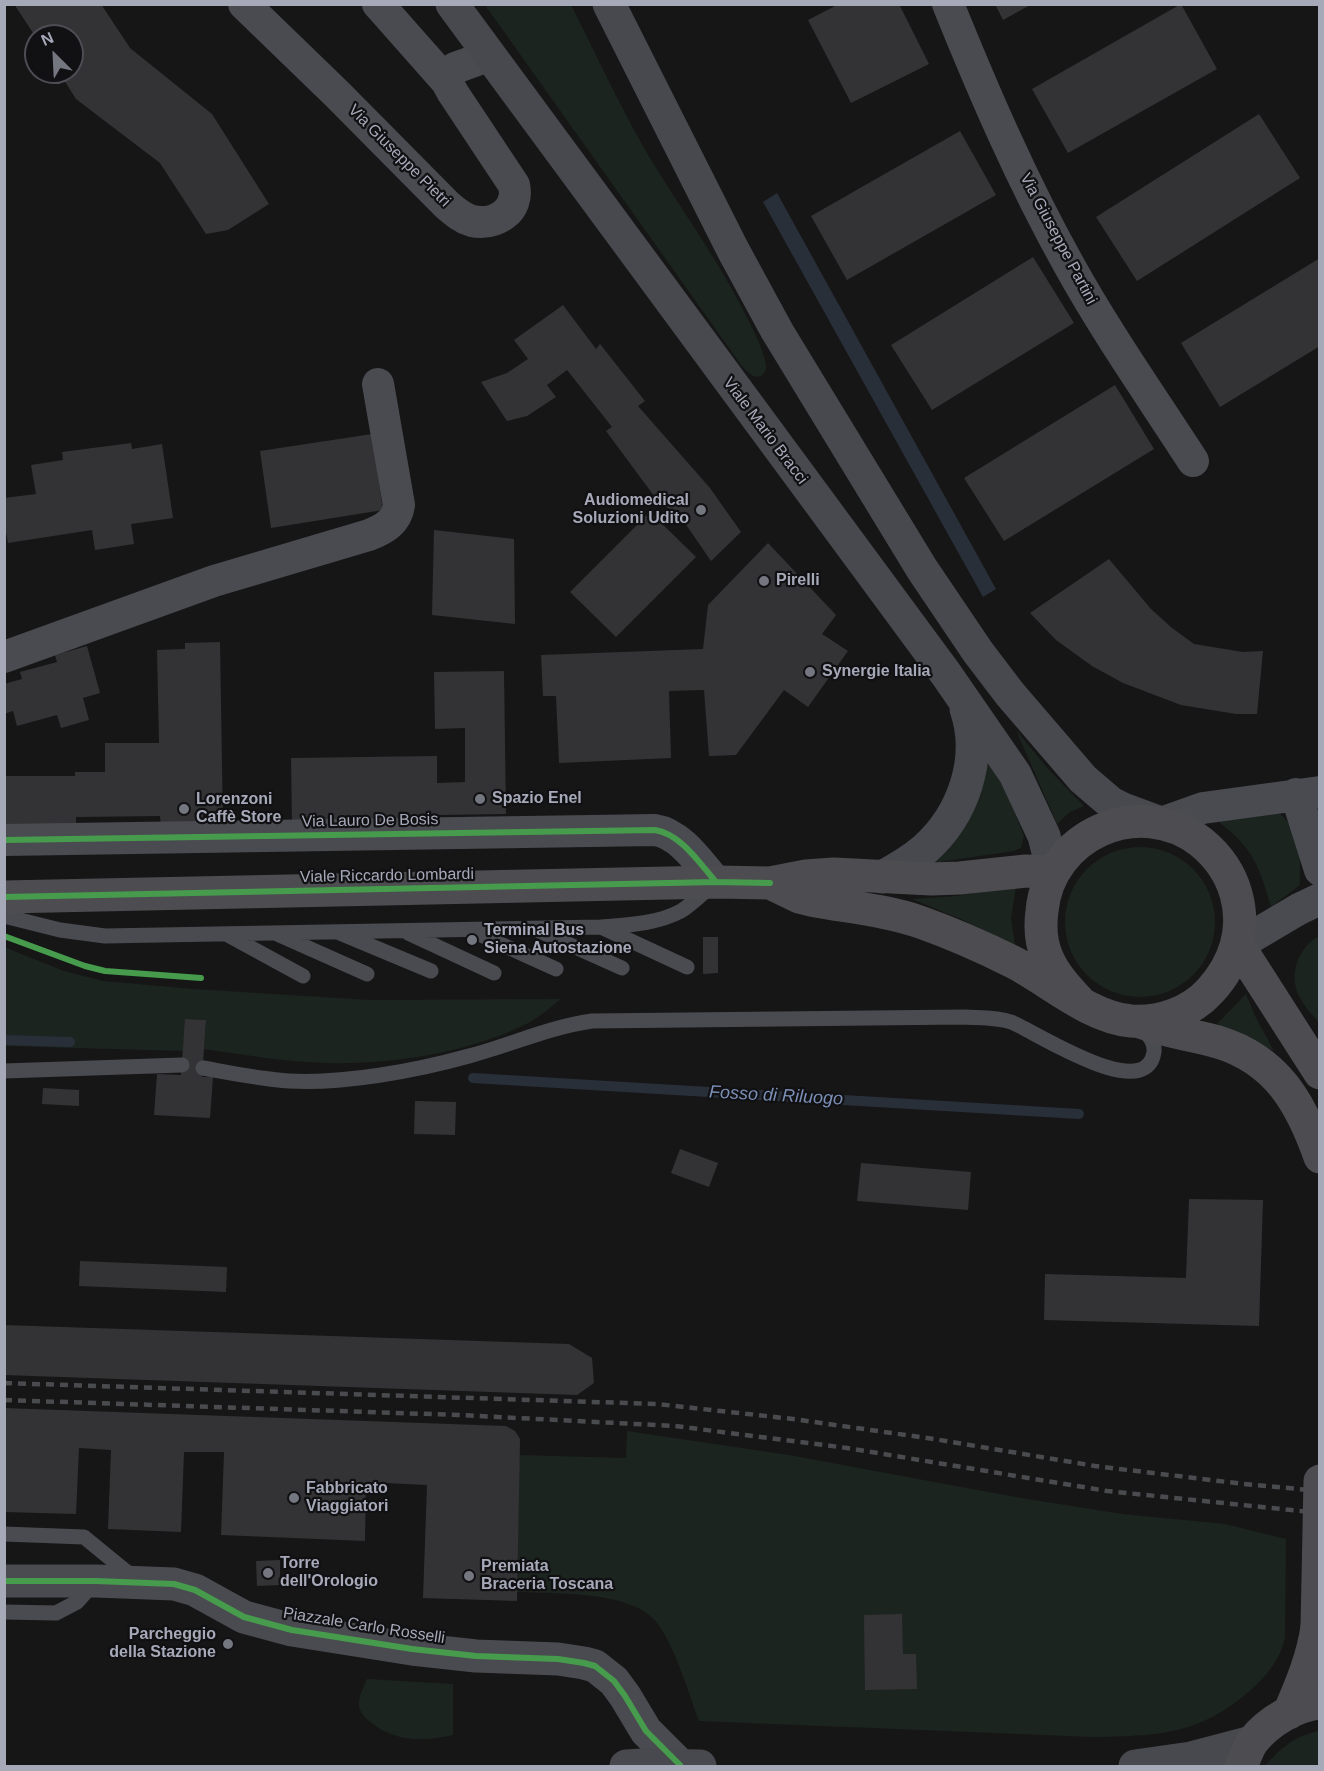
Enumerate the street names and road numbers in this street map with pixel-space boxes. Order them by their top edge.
street label: Via Giuseppe Pietri [344,101,454,211]
street label: Via Giuseppe Partini [1015,170,1101,308]
street label: Viale Mario Bracci [719,374,811,488]
street label: Via Lauro De Bosis [302,810,438,832]
street label: Viale Riccardo Lombardi [300,865,474,887]
street label: Piazzale Carlo Rosselli [282,1604,446,1648]

